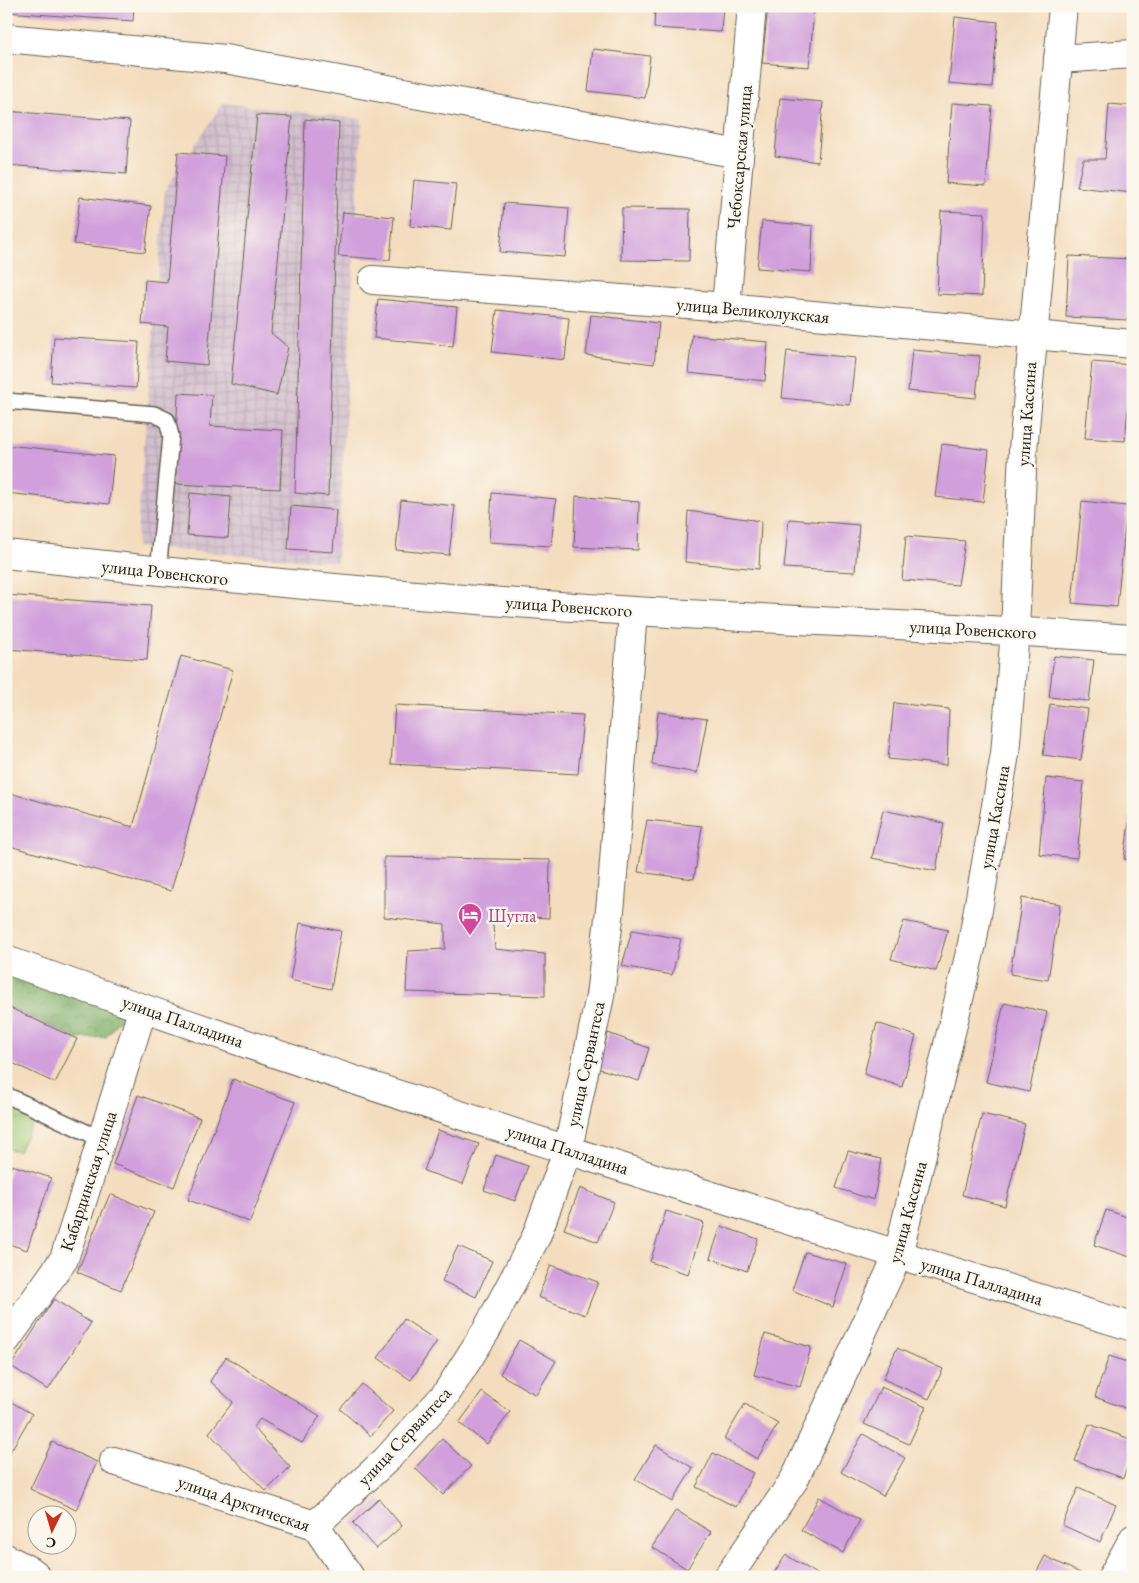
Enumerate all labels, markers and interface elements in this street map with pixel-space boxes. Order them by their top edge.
street label: Чебоксарская улица [721,83,757,230]
street label: улица Великолукская [676,292,830,328]
street label: улица Кассина [1011,360,1041,467]
street label: улица Ровенского [101,554,229,590]
street label: улица Ровенского [505,590,633,622]
street label: улица Ровенского [909,614,1037,644]
street label: улица Кассина [974,763,1015,871]
hotel icon: Шугла [457,902,483,936]
place label: Шугла [488,904,537,927]
street label: улица Палладина [119,990,247,1053]
street label: улица Сервантеса [561,998,610,1129]
street label: Кабардинская улица [54,1107,122,1254]
street label: улица Палладина [504,1119,632,1180]
street label: улица Кассина [882,1158,932,1266]
street label: улица Палладина [918,1252,1047,1311]
street label: улица Сервантеса [352,1381,456,1490]
street label: улица Арктическая [175,1470,313,1536]
north arrow [28,1506,78,1556]
text: С [45,1534,57,1552]

